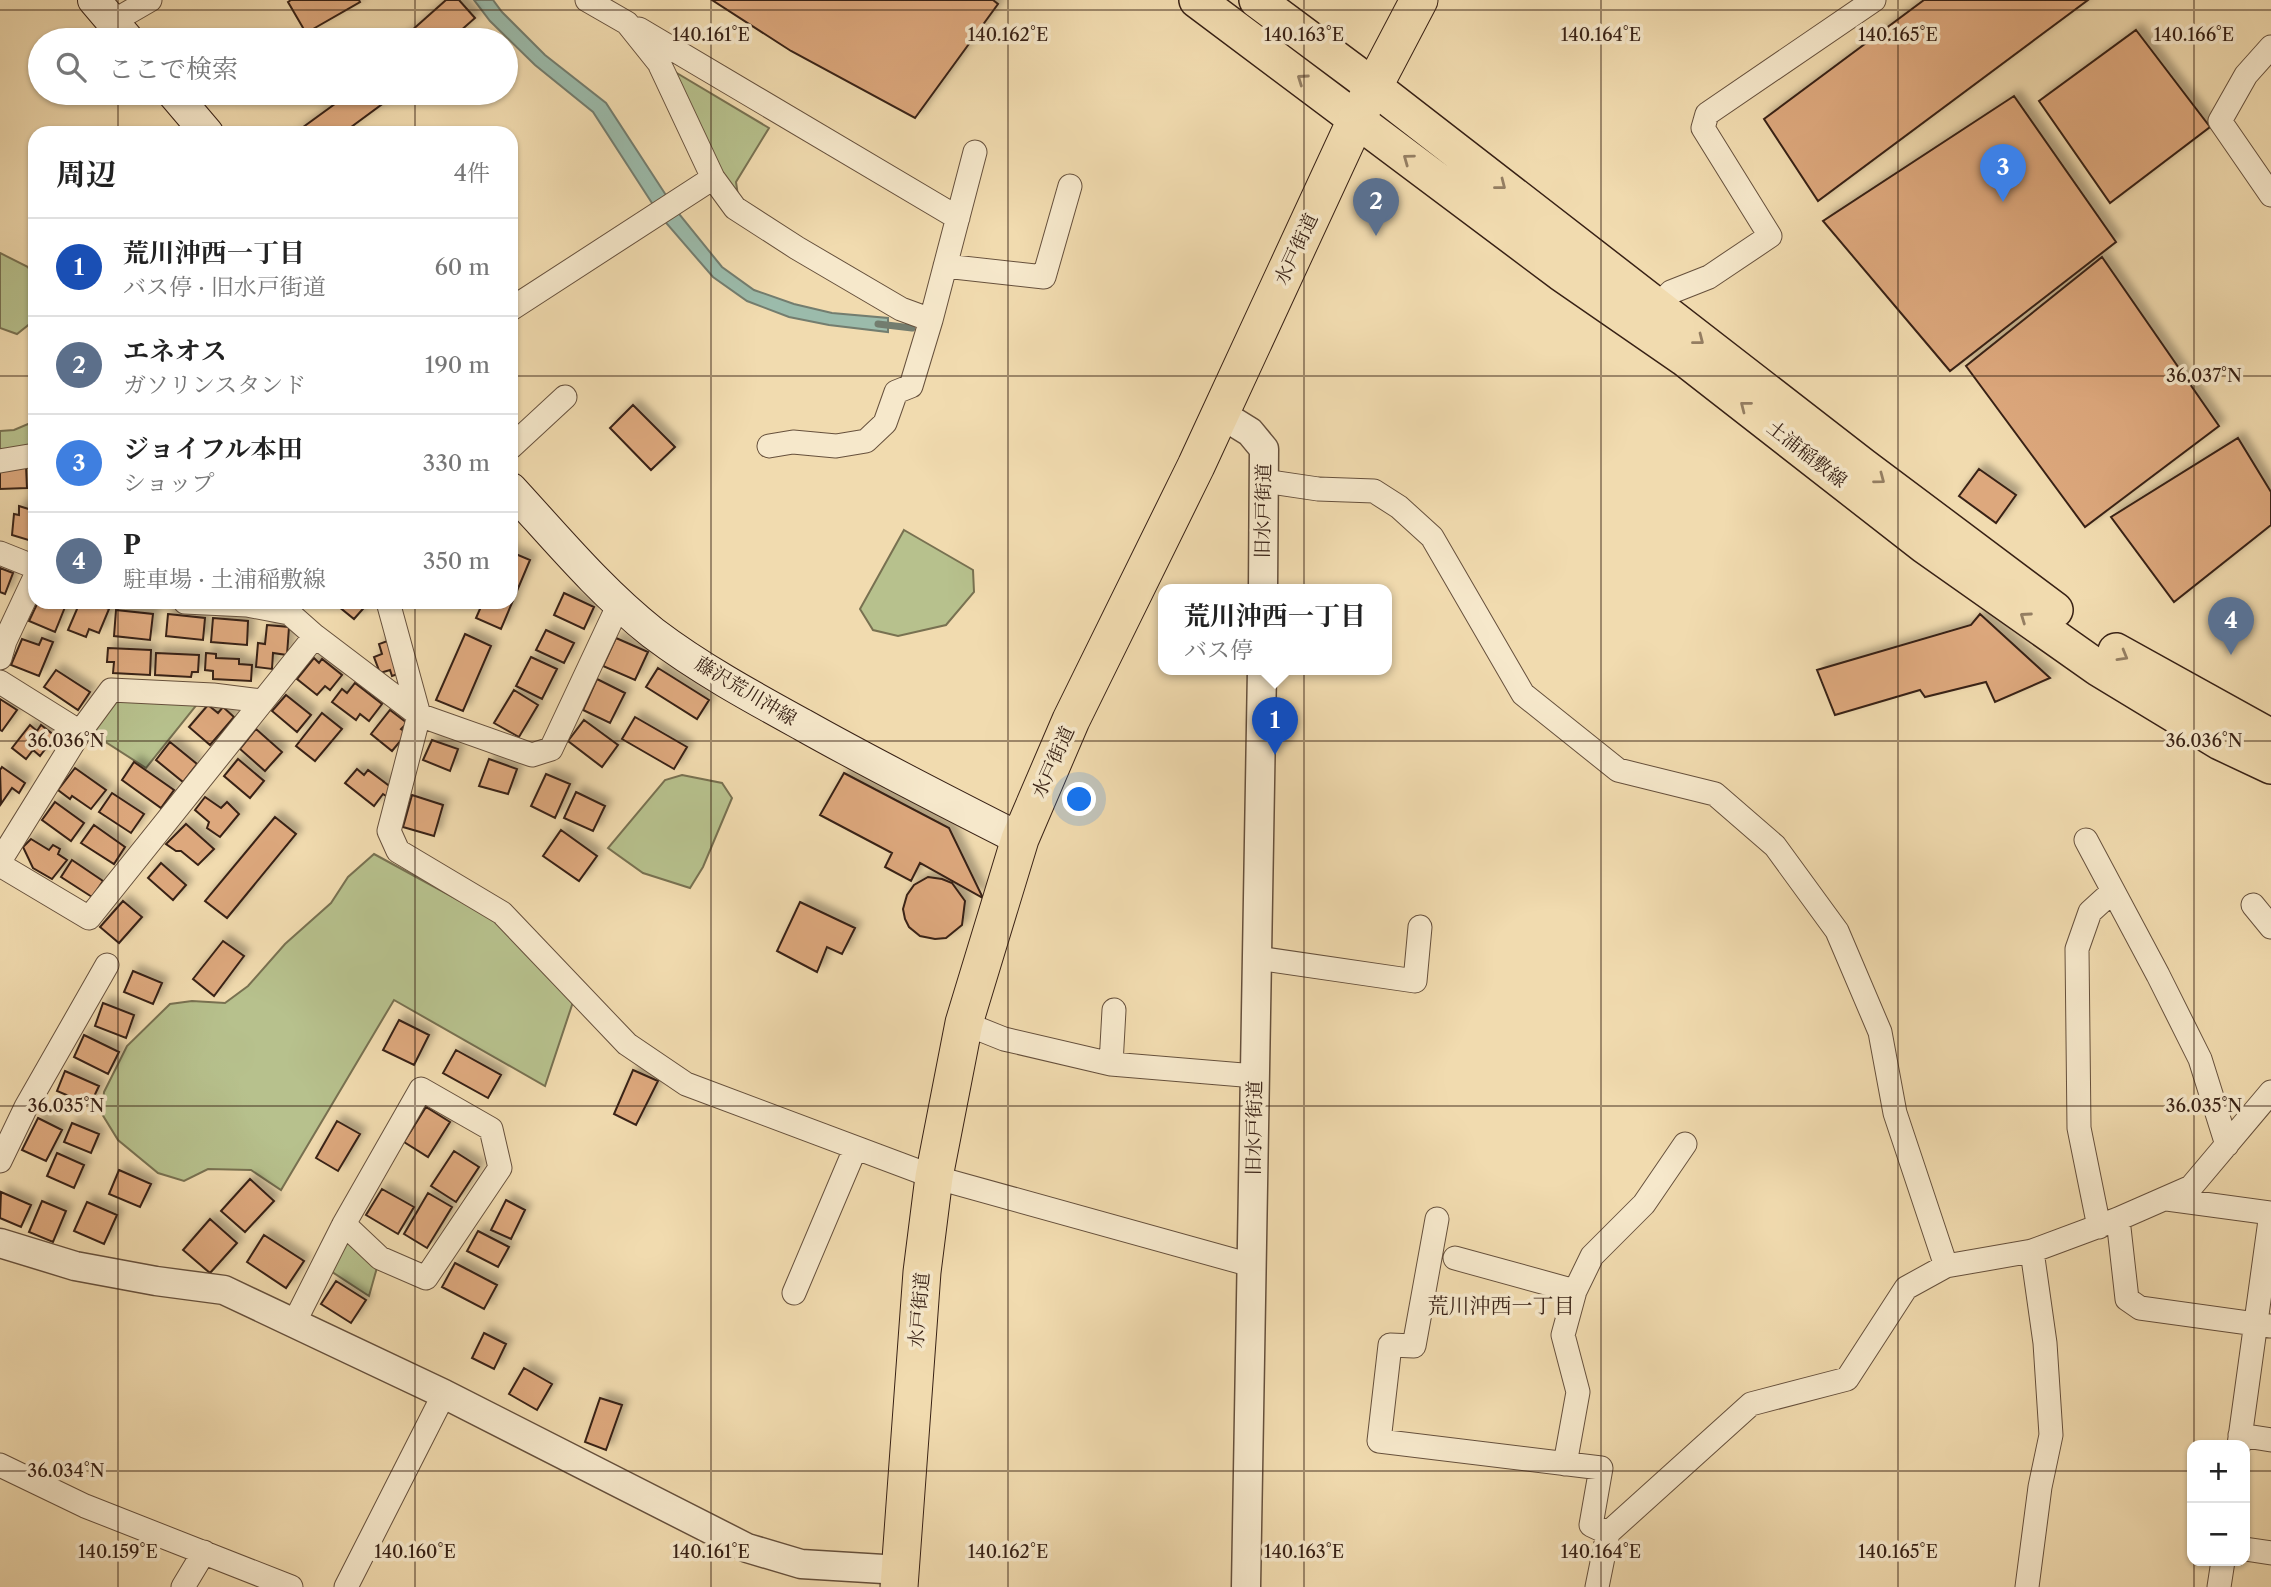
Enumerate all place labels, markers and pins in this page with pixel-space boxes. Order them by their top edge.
pin: 3 [1980,144,2026,202]
pin: 2 [1353,178,1399,236]
pin: 4 [2208,597,2254,655]
pin: 1 [1252,697,1298,755]

